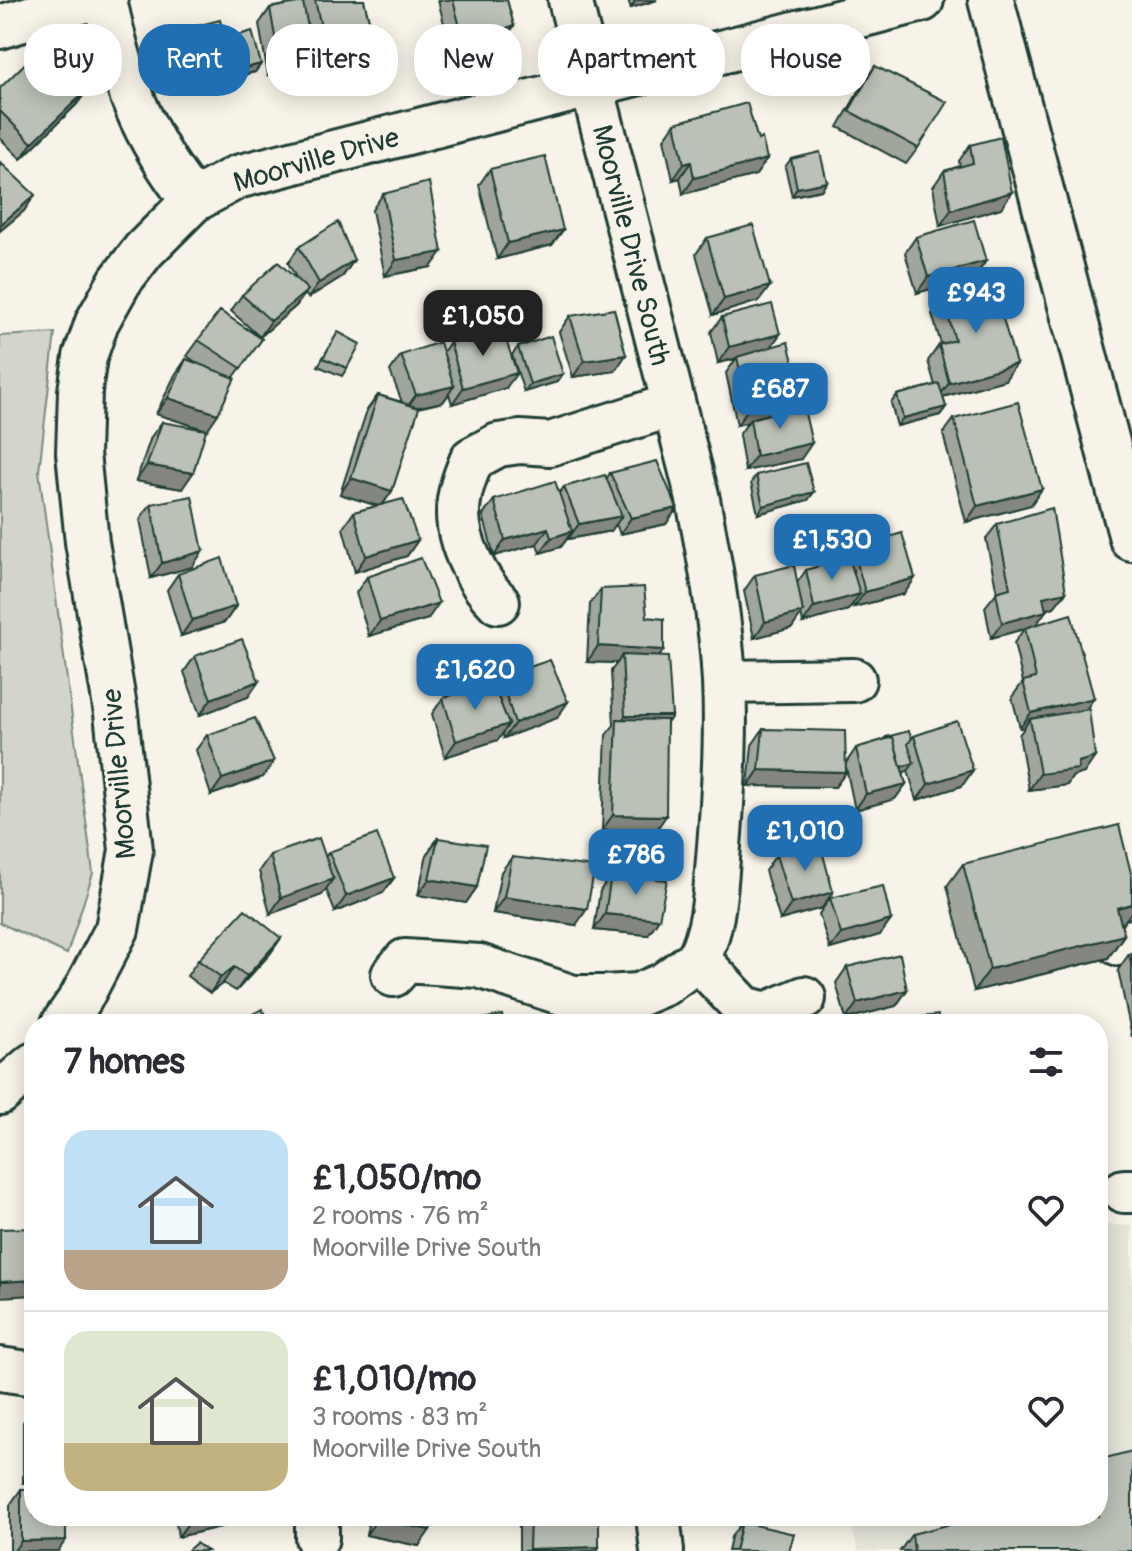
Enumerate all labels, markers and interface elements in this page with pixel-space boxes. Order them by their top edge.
chip: Buy [24,24,122,96]
chip: Rent [138,24,250,96]
chip: Filters [266,24,398,96]
chip: New [414,24,522,96]
chip: Apartment [538,24,725,96]
chip: House [741,24,870,96]
street label: Moorville Drive [229,120,404,201]
street label: Moorville Drive South [584,121,677,369]
pin: £943 [929,267,1023,335]
text: £943 [946,277,1006,309]
pin: £1,050 [418,290,548,358]
text: £1,050 [441,300,525,332]
pin: £687 [733,363,827,431]
text: £687 [751,373,809,405]
pin: £1,530 [767,514,897,582]
text: £1,530 [792,524,872,556]
pin: £1,620 [410,644,540,712]
text: £1,620 [435,654,515,686]
street label: Moorville Drive [95,687,144,860]
pin: £1,010 [740,805,870,873]
text: £1,010 [765,815,845,847]
pin: £786 [589,829,683,897]
text: £786 [607,839,665,871]
icon: filters [1024,1040,1068,1084]
text: 7 homes [64,1041,185,1084]
text: £1,050/mo [312,1157,481,1200]
icon: home [128,1162,224,1258]
icon: heart [1024,1188,1068,1232]
text: 2 rooms · 76 m² [312,1200,489,1232]
text: Moorville Drive South [312,1232,541,1264]
text: £1,010/mo [312,1358,476,1401]
icon: home [128,1363,224,1459]
icon: heart [1024,1389,1068,1433]
text: 3 rooms · 83 m² [312,1401,487,1433]
text: Moorville Drive South [312,1433,541,1465]

